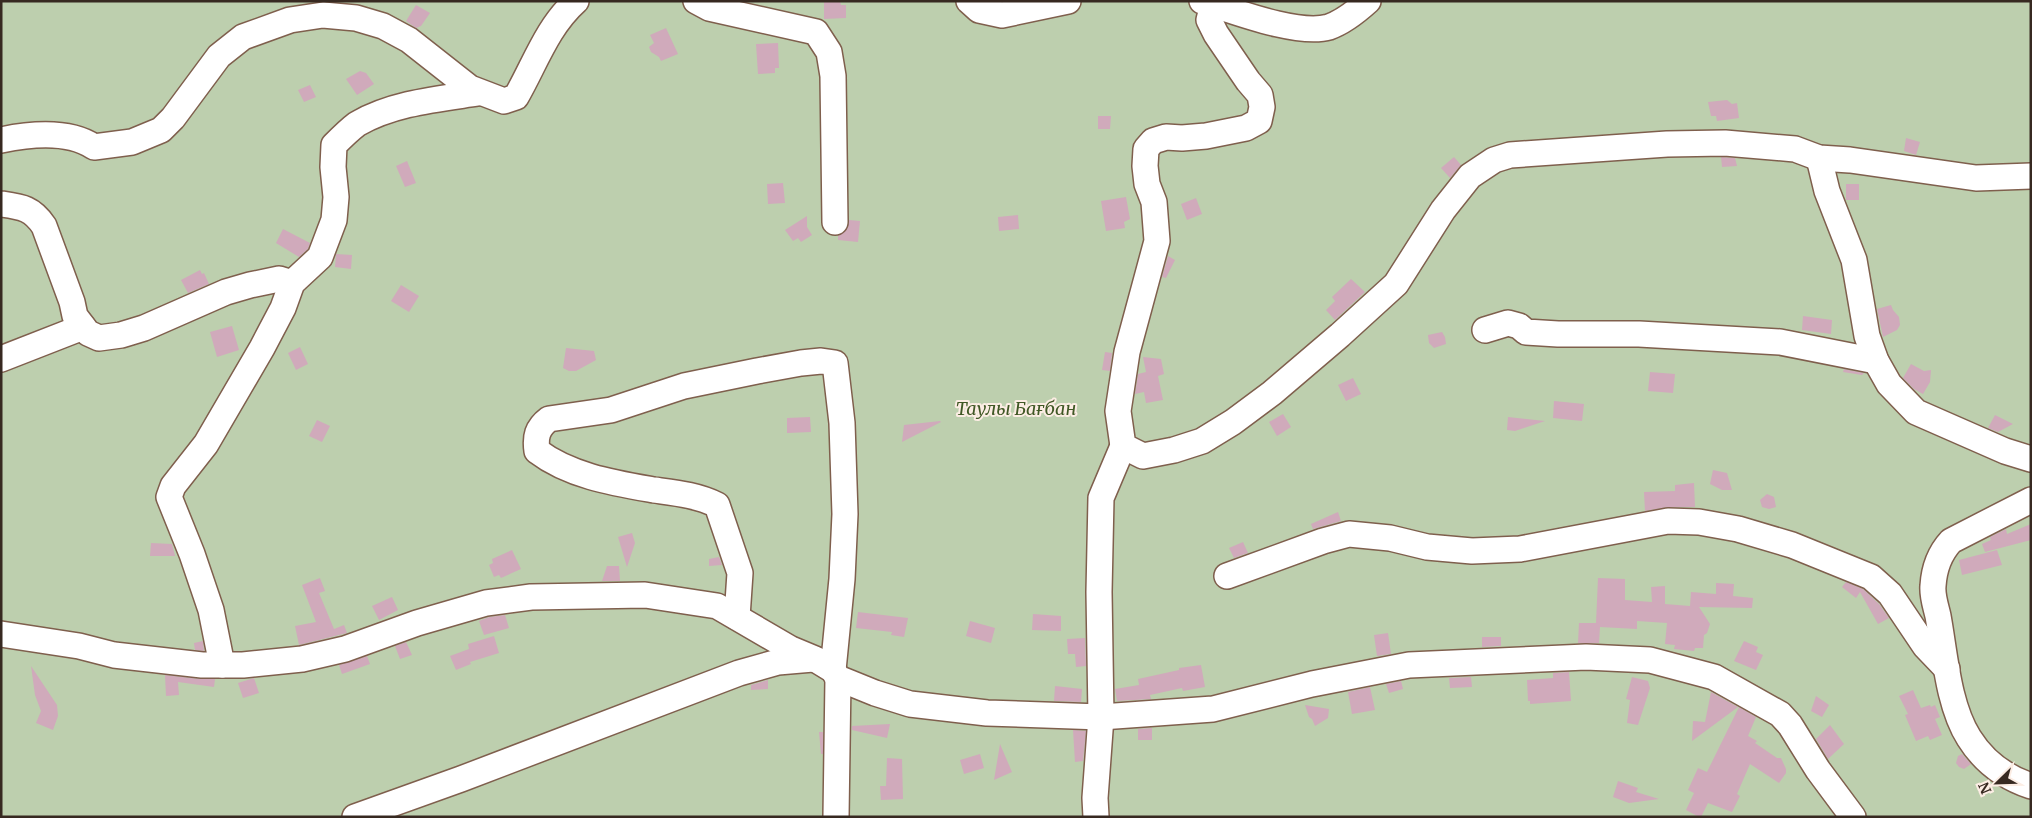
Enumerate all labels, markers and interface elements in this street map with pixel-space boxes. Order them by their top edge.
park label: Таулы Бағбан [956,397,1076,420]
north arrow [1972,758,2022,808]
text: N [1975,779,1995,797]

